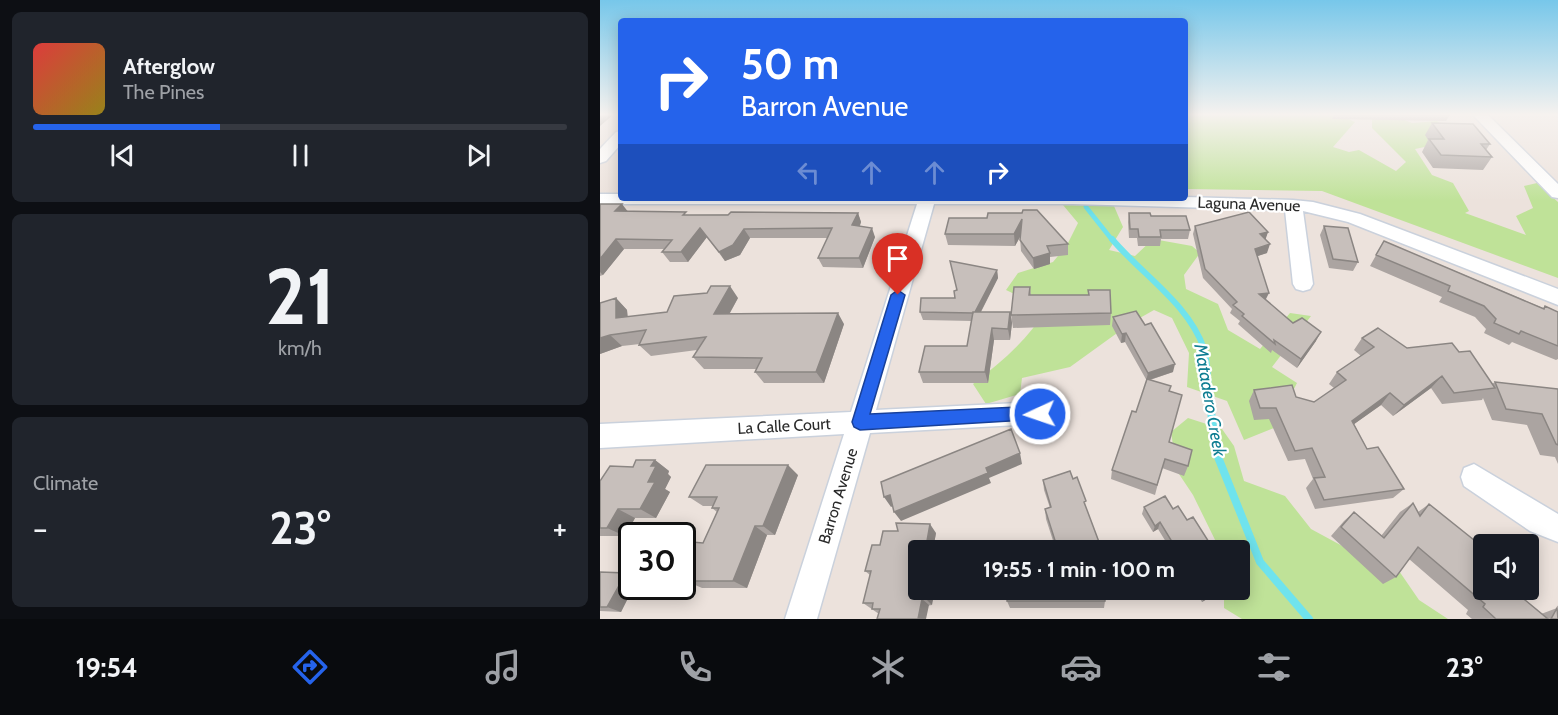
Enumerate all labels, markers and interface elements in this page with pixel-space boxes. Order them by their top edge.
text: 50 m [741,38,839,90]
icon: right [642,42,720,120]
text: Afterglow [123,53,215,80]
text: The Pines [123,80,204,104]
text: Barron Avenue [741,90,908,123]
icon: previous [106,139,139,172]
icon: pause [284,139,317,172]
icon: next [462,139,495,172]
icon: left [792,156,825,189]
icon: ahead [855,156,888,189]
icon: ahead [918,156,951,189]
icon: right [981,156,1014,189]
street label: Laguna Avenue [1197,193,1301,215]
pin [872,233,923,295]
icon: arrive [881,242,914,275]
text: 21 [265,249,335,344]
text: km/h [278,336,322,360]
water label: Matadero Creek [1189,341,1231,459]
position arrow [1008,382,1072,446]
street label: La Calle Court [737,414,832,438]
street label: Barron Avenue [814,446,862,546]
text: Climate [33,471,98,495]
text: 23° [269,501,331,555]
text: − [33,508,48,548]
text: + [552,508,567,548]
speed limit sign: 30 [618,522,696,600]
map controls [1473,534,1539,600]
button: sound [1473,534,1539,600]
text: 19:55 · 1 min · 100 m [983,556,1175,583]
icon: directions [289,646,331,688]
icon: music [482,646,524,688]
icon: phone [674,646,716,688]
icon: climate [867,646,909,688]
icon: car [1060,646,1102,688]
icon: filters [1253,646,1295,688]
text: 19:54 [75,651,138,684]
text: 23° [1446,651,1482,684]

